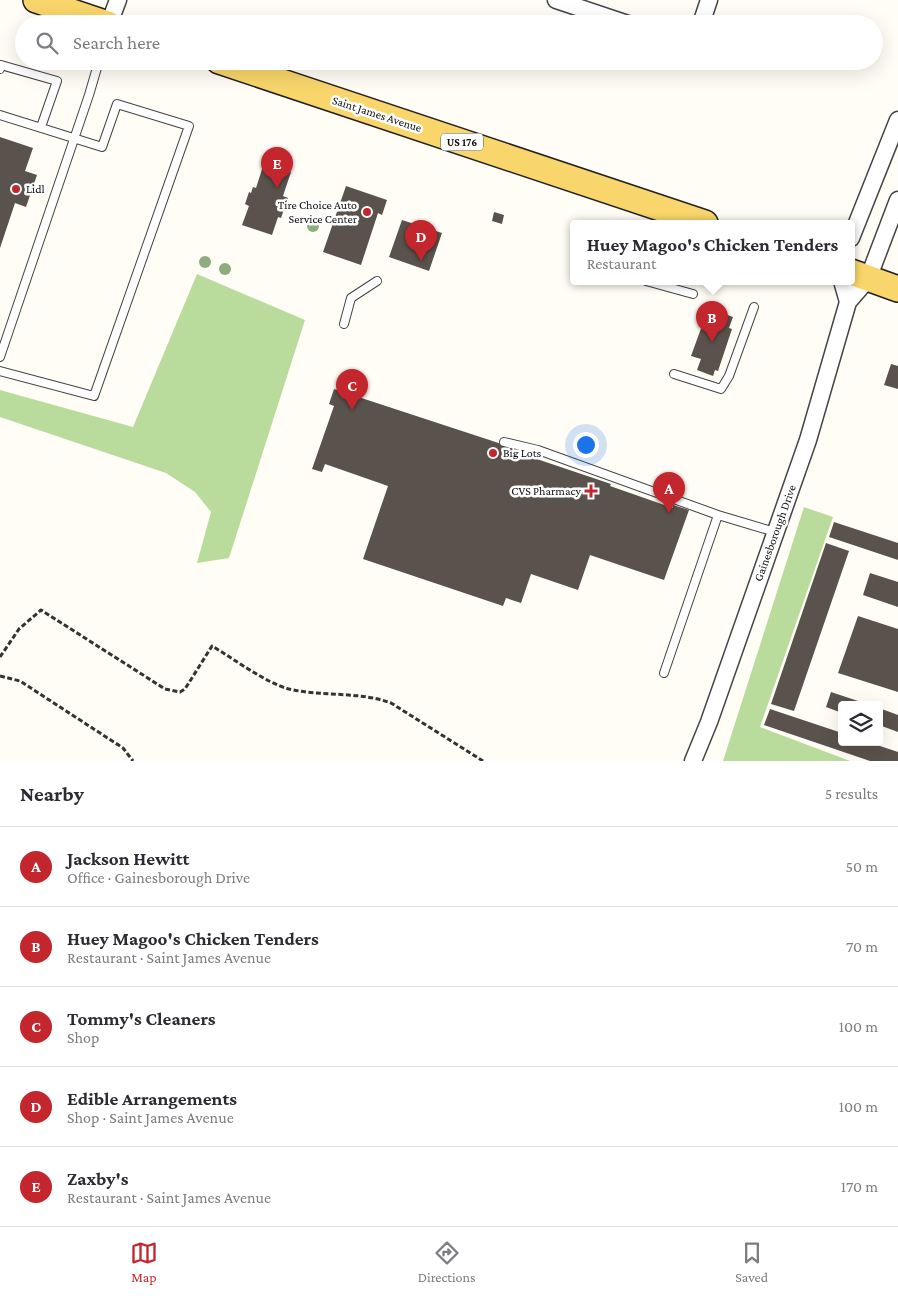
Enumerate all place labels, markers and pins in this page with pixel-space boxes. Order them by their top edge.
pin: E [261,147,293,188]
place label: Lidl [26,182,45,196]
marker: Lidl [10,183,22,195]
place label: Tire Choice Auto Service Center [278,198,358,226]
marker: Tire Choice Auto Service Center [361,206,373,218]
pin: D [405,220,437,261]
pin: B [696,301,728,342]
pin: C [336,369,368,410]
place label: Big Lots [503,446,542,460]
marker: Big Lots [487,447,499,459]
pin: A [653,472,685,513]
place label: CVS Pharmacy [511,484,581,498]
marker: CVS Pharmacy [585,485,597,497]

